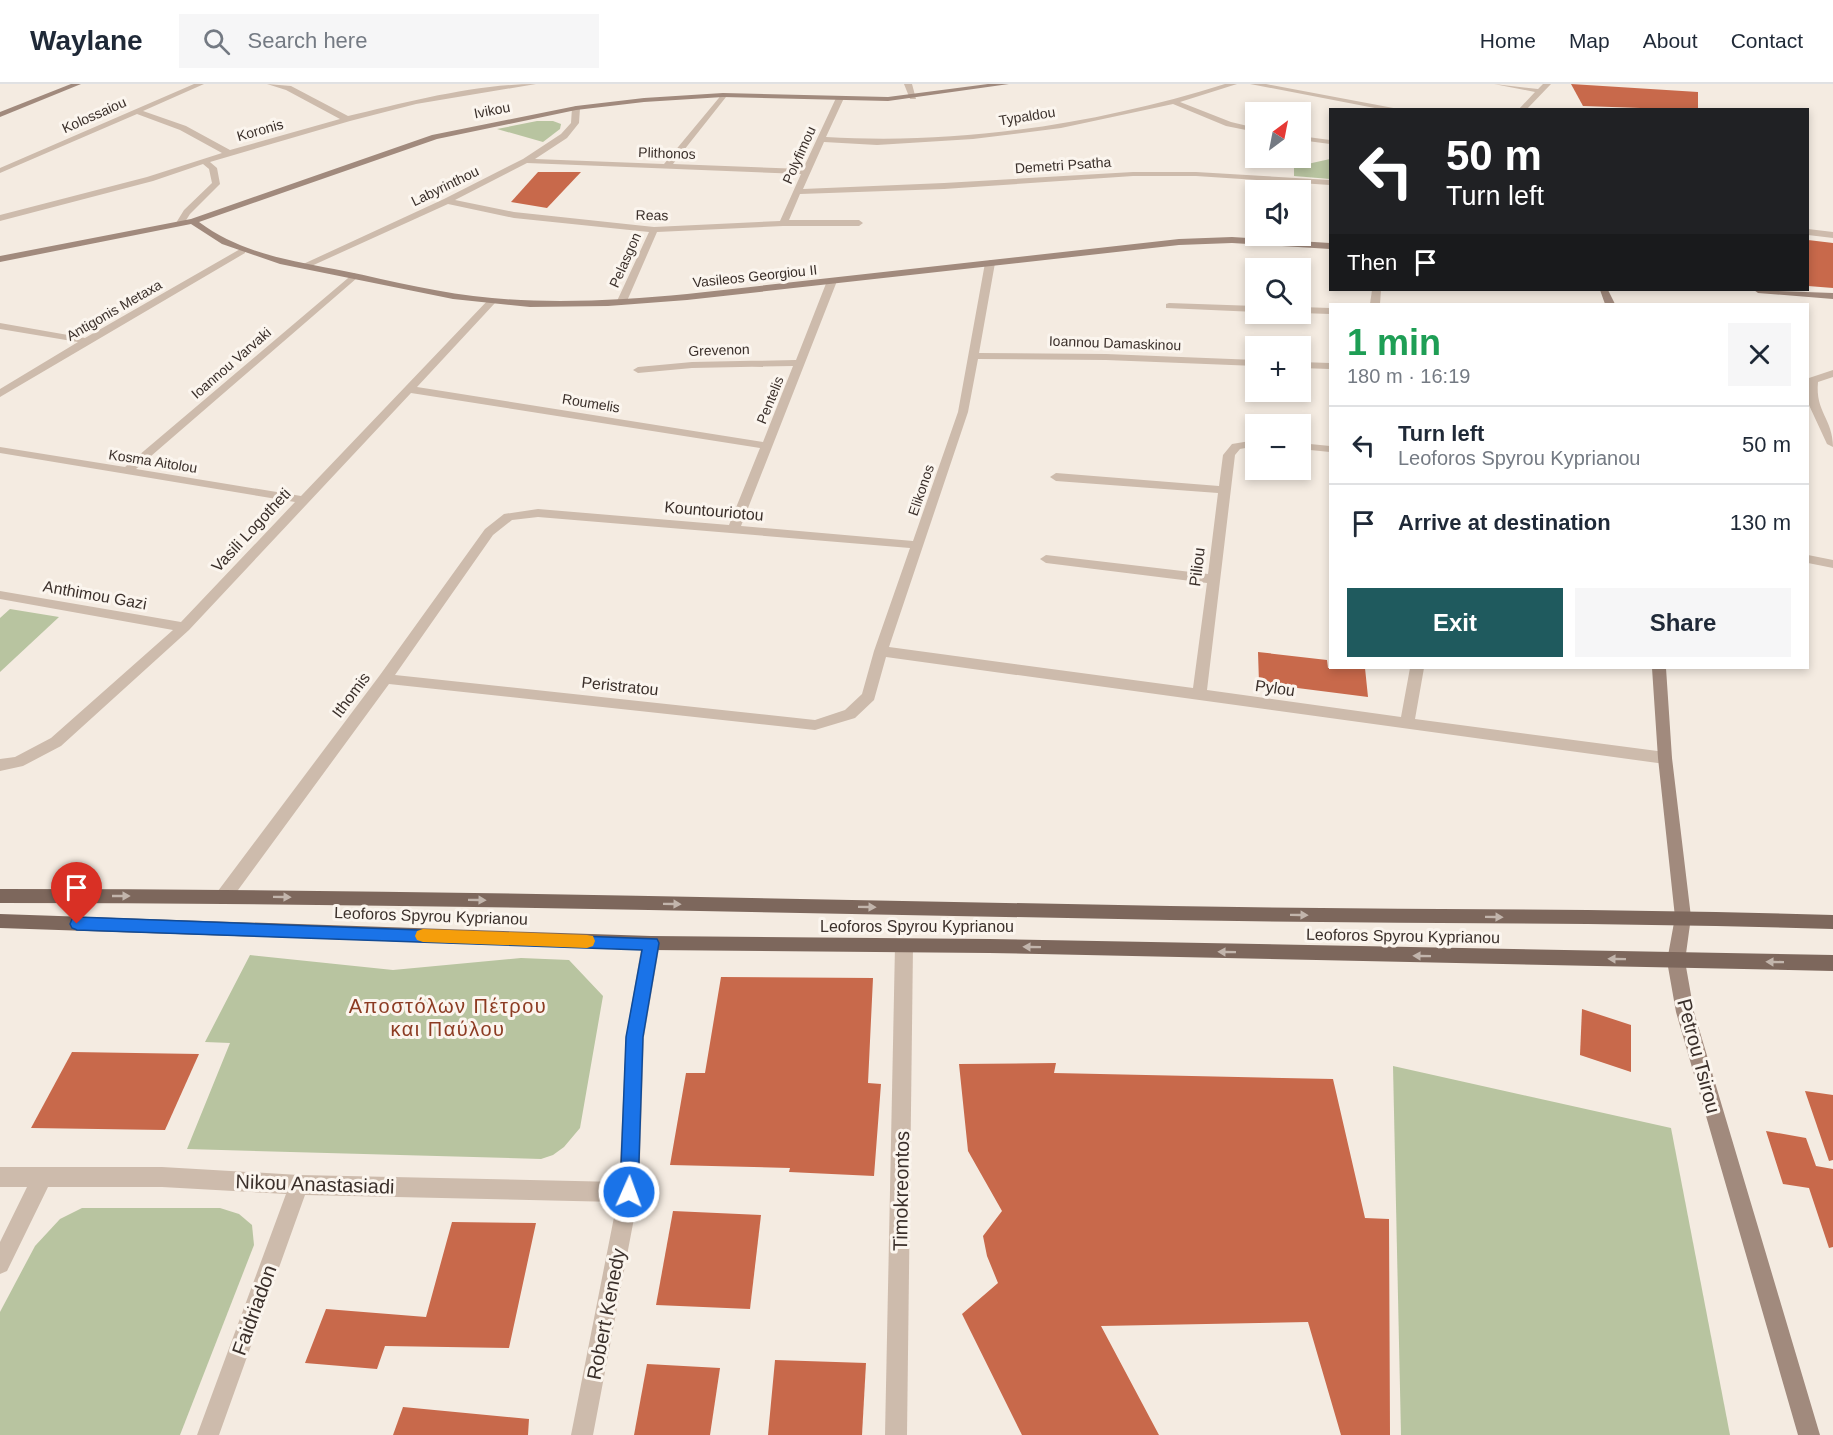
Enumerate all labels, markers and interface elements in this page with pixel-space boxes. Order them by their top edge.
search box [179,14,599,68]
text: Waylane [30,25,143,56]
icon: search [200,25,233,58]
text: Search here [248,28,367,53]
text: Home [1480,29,1536,52]
text: Map [1569,29,1610,52]
text: About [1643,29,1698,52]
text: Contact [1731,29,1803,52]
street label: Kolossaiou [59,94,129,136]
street label: Ivikou [473,99,511,121]
north arrow [1245,102,1311,168]
map controls [1245,102,1311,480]
street label: Typaldou [998,104,1056,128]
street label: Koronis [235,116,285,144]
street label: Polyfimou [779,124,819,186]
icon: left [1347,132,1425,210]
text: 50 m [1446,132,1542,179]
street label: Plithonos [638,144,696,162]
street label: Demetri Psatha [1014,154,1112,176]
street label: Labyrinthou [409,163,481,209]
button: sound [1245,180,1311,246]
text: Turn left [1446,181,1544,211]
street label: Reas [636,207,668,223]
street label: Pelasgon [606,230,644,290]
icon: arrive [1409,246,1442,279]
text: Then [1347,250,1397,275]
button: search [1245,258,1311,324]
street label: Vasileos Georgiou II [692,262,818,290]
street label: Antigonis Metaxa [63,276,165,344]
text: 1 min [1347,322,1441,363]
button: close [1728,323,1791,386]
street label: Ioannou Varvaki [188,324,274,402]
street label: Ioannou Damaskinou [1049,333,1181,353]
button: + [1245,336,1311,402]
street label: Grevenon [688,341,750,359]
text: 180 m · 16:19 [1347,365,1470,387]
street label: Pentelis [753,374,787,426]
street label: Roumelis [561,391,621,415]
button: − [1245,414,1311,480]
text: Turn left [1398,421,1484,446]
icon: left [1347,429,1380,462]
text: 50 m [1742,432,1791,457]
street label: Kosma Aitolou [108,446,198,476]
text: Leoforos Spyrou Kyprianou [1398,447,1640,469]
street label: Elikonos [905,462,937,518]
street label: Vasili Logotheti [208,485,294,575]
street label: Kountouriotou [664,498,764,524]
icon: arrive [1347,507,1380,540]
text: Arrive at destination [1398,510,1611,535]
text: 130 m [1730,510,1791,535]
street label: Piliou [1186,547,1208,587]
street label: Anthimou Gazi [42,578,148,612]
button: Exit [1347,588,1563,657]
button: Share [1575,588,1791,657]
street label: Ithomis [329,669,373,721]
street label: Peristratou [581,674,659,698]
street label: Pylou [1254,677,1296,699]
pin [51,862,102,924]
icon: arrive [60,871,93,904]
one-way arrow [111,891,130,901]
one-way arrow [273,892,292,902]
one-way arrow [468,896,487,905]
one-way arrow [663,899,682,909]
one-way arrow [858,903,877,912]
street label: Leoforos Spyrou Kyprianou [334,904,528,928]
one-way arrow [1289,910,1308,920]
one-way arrow [1484,912,1503,922]
street label: Leoforos Spyrou Kyprianou [820,918,1014,935]
street label: Leoforos Spyrou Kyprianou [1306,926,1500,946]
one-way arrow [1023,942,1042,952]
one-way arrow [1218,947,1237,956]
one-way arrow [1413,951,1432,960]
one-way arrow [1608,955,1627,964]
one-way arrow [1765,957,1784,967]
district label: Αποστόλων Πέτρου και Παύλου [349,995,547,1040]
street label: Petrou Tsirou [1673,996,1725,1116]
street label: Timokreontos [889,1131,913,1251]
position arrow [597,1160,661,1224]
street label: Nikou Anastasiadi [235,1170,395,1198]
street label: Robert Kenedy [582,1246,630,1382]
street label: Faidriadon [228,1262,280,1358]

